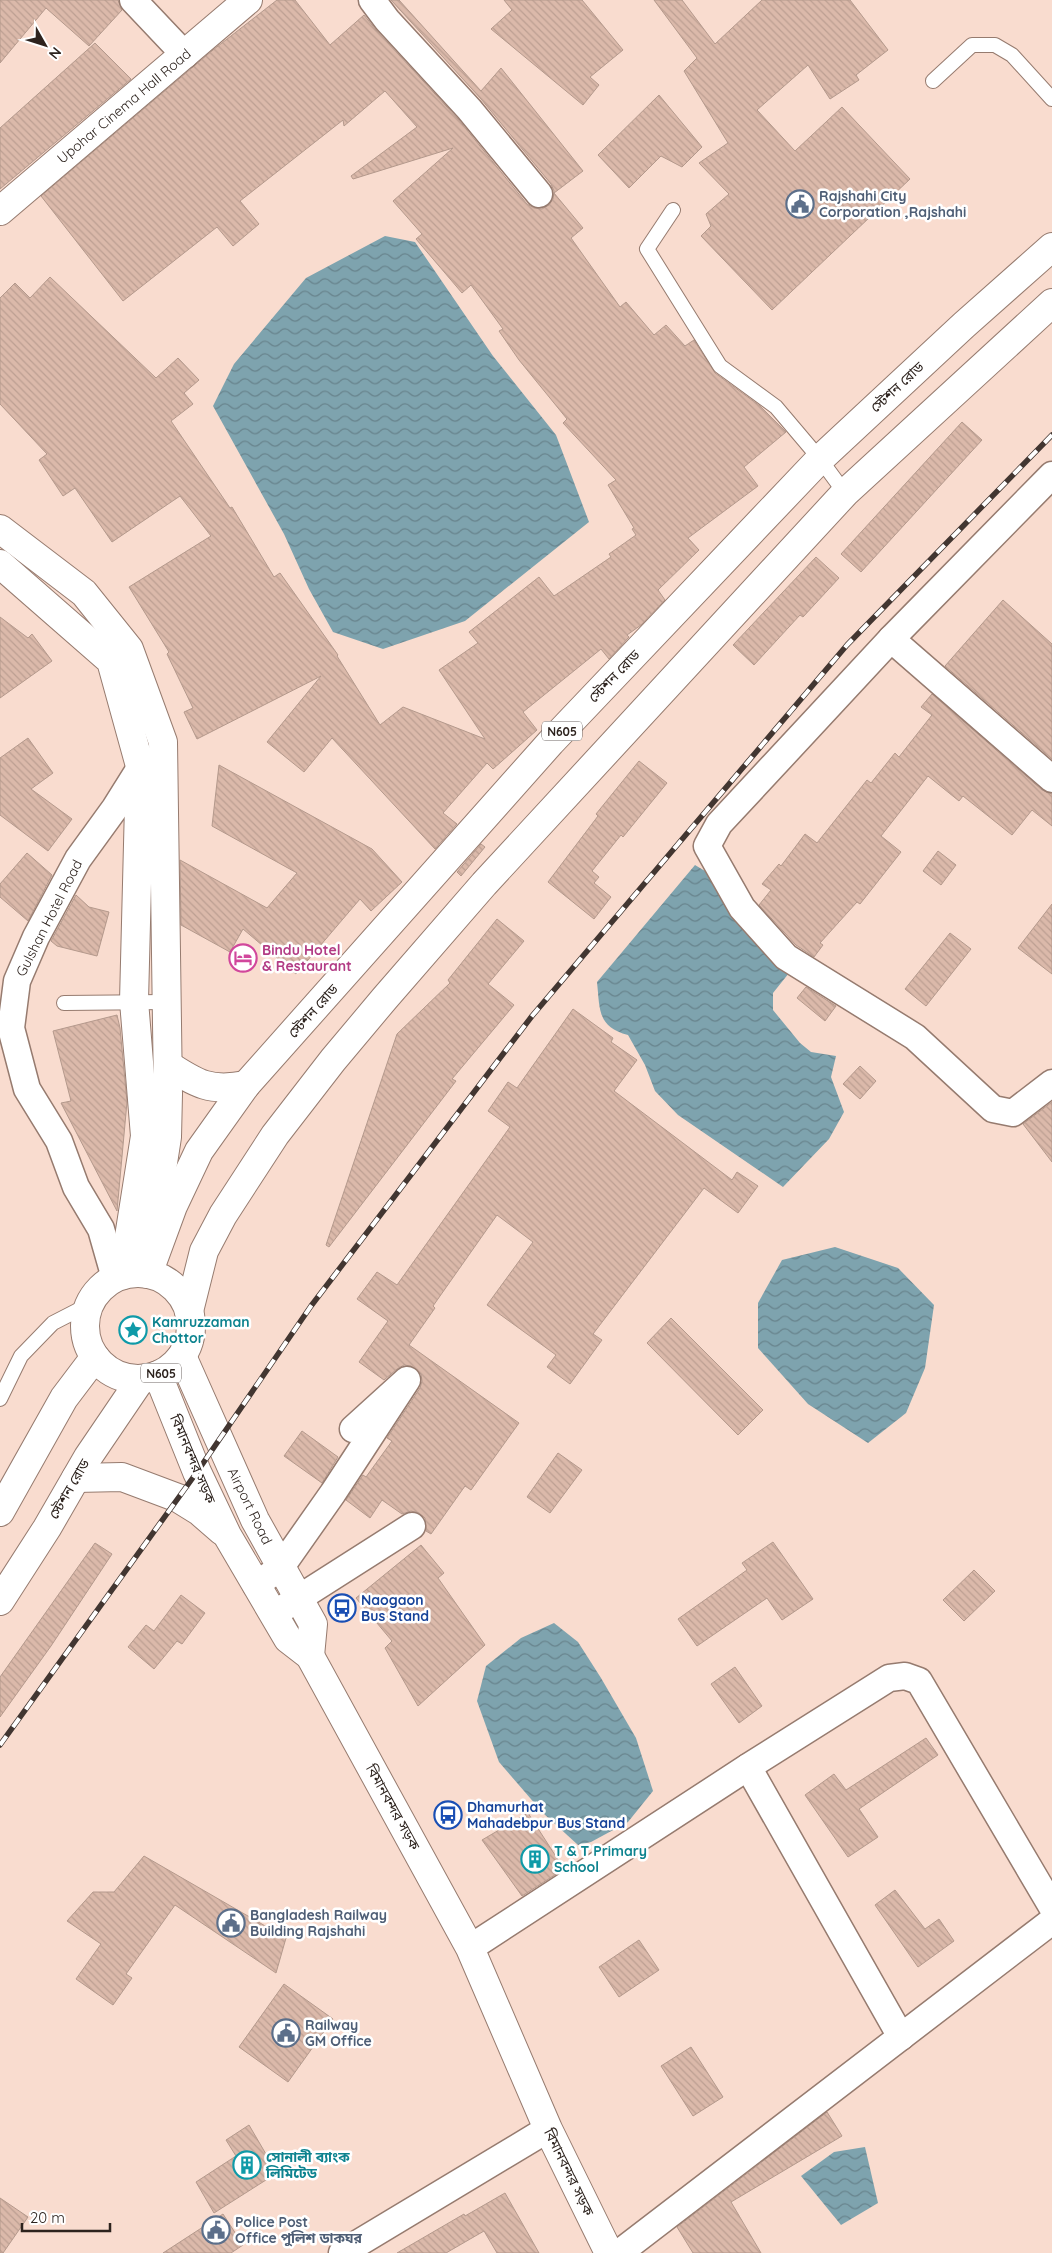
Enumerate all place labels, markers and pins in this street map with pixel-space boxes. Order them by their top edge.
place label: Rajshahi City Corporation ,Rajshahi [819,187,966,221]
public building icon: Rajshahi City Corporation ,Rajshahi [785,189,815,219]
place label: Bindu Hotel & Restaurant [262,941,352,975]
hotel icon: Bindu Hotel & Restaurant [228,943,258,973]
place label: Kamruzzaman Chottor [152,1313,250,1347]
place icon: Kamruzzaman Chottor [118,1315,148,1345]
place label: Naogaon Bus Stand [361,1591,429,1625]
bus stop icon: Naogaon Bus Stand [327,1593,357,1623]
place label: Dhamurhat Mahadebpur Bus Stand [467,1798,625,1832]
bus stop icon: Dhamurhat Mahadebpur Bus Stand [433,1800,463,1830]
place label: T & T Primary School [554,1842,647,1876]
building icon: T & T Primary School [520,1844,550,1874]
place label: Bangladesh Railway Building Rajshahi [250,1906,387,1940]
public building icon: Bangladesh Railway Building Rajshahi [216,1908,246,1938]
place label: Railway GM Office [305,2016,372,2050]
public building icon: Railway GM Office [271,2018,301,2048]
place label: সোনালী ব্যাংক লিমিটেড [265,2148,350,2182]
building icon: সোনালী ব্যাংক লিমিটেড [232,2150,262,2180]
place label: Police Post Office পুলিশ ডাকঘর [235,2213,363,2247]
public building icon: Police Post Office পুলিশ ডাকঘর [201,2215,231,2245]

